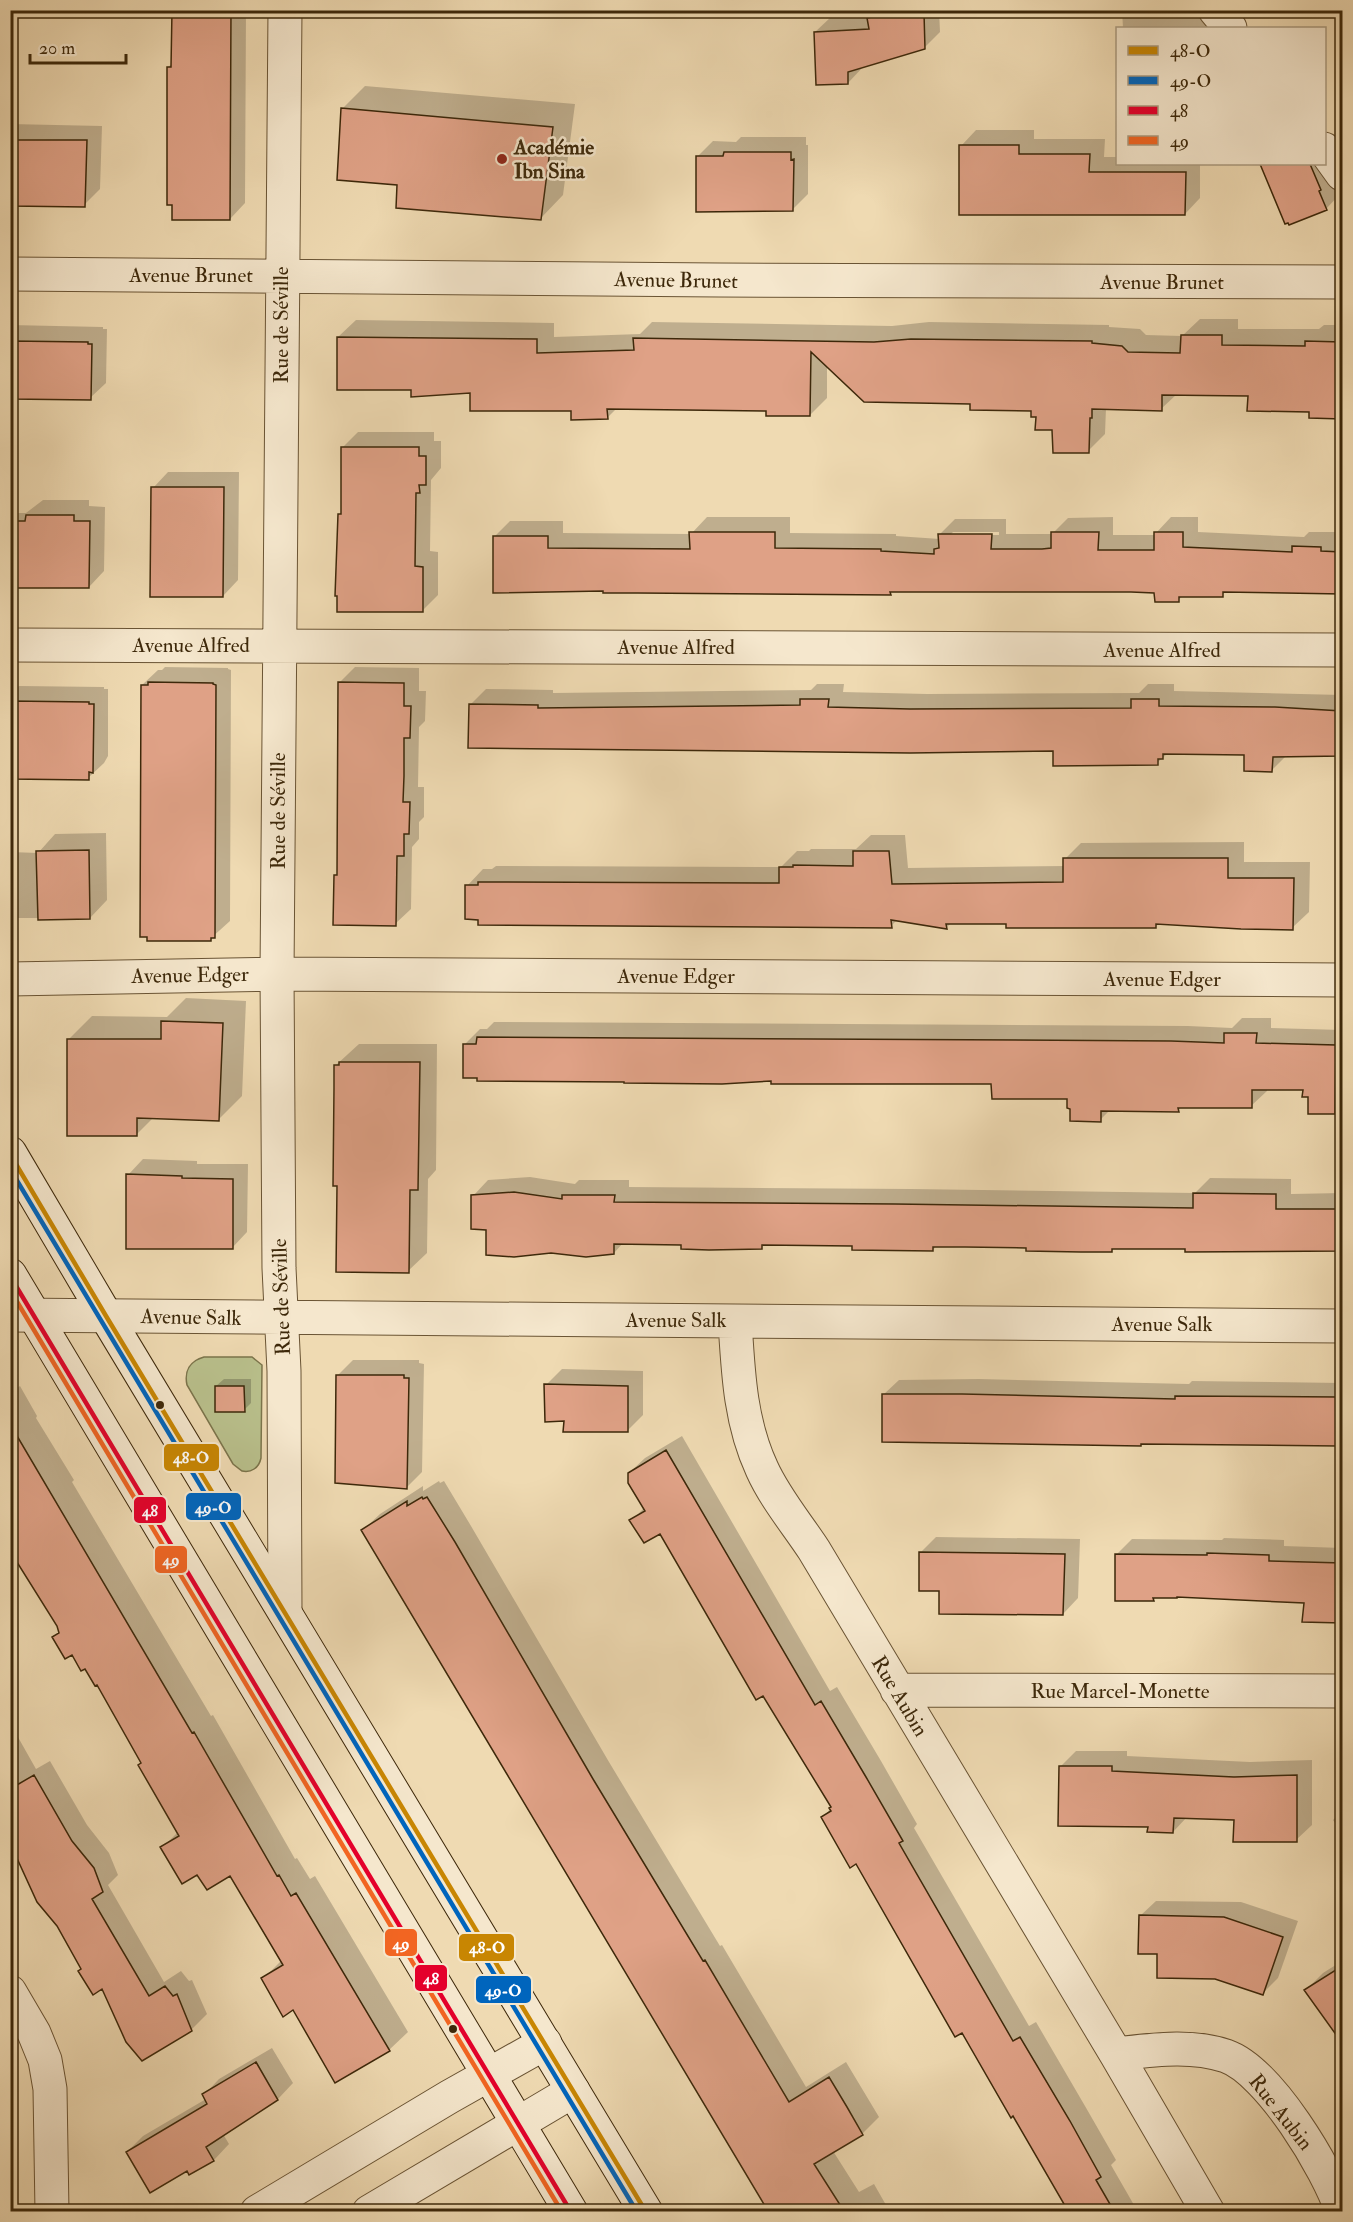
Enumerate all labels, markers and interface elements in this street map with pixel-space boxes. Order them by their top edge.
scale bar [30,27,126,65]
legend [1116,27,1326,165]
text: 20 m [39,37,75,60]
text: 48-O [1170,40,1210,63]
text: 49-O [1170,70,1211,93]
text: 48 [1170,100,1188,123]
text: 49 [1170,130,1189,153]
place label: Académie Ibn Sina [513,134,594,185]
marker: Académie Ibn Sina [495,152,509,166]
street label: Avenue Brunet [128,262,253,289]
street label: Rue de Séville [268,266,295,383]
street label: Avenue Brunet [613,266,738,295]
street label: Avenue Brunet [1099,269,1224,296]
street label: Avenue Alfred [131,632,250,659]
street label: Avenue Alfred [616,634,735,661]
street label: Avenue Alfred [1102,637,1221,664]
street label: Rue de Séville [265,752,292,869]
street label: Avenue Edger [130,961,249,990]
street label: Avenue Edger [616,963,735,990]
street label: Avenue Edger [1102,966,1221,993]
street label: Rue de Séville [266,1238,297,1356]
street label: Avenue Salk [139,1303,242,1332]
street label: Avenue Salk [625,1307,726,1334]
street label: Avenue Salk [1111,1311,1212,1338]
unlabelled marker [154,1399,166,1411]
line badge: 48-O [163,1443,220,1472]
text: 48-O [172,1448,209,1468]
line badge: 49-O [185,1492,242,1521]
line badge: 48 [133,1496,167,1524]
text: 49-O [194,1498,231,1518]
text: 48 [141,1501,159,1521]
line badge: 49 [154,1545,188,1574]
text: 49 [162,1550,179,1570]
street label: Rue Aubin [865,1651,934,1742]
street label: Rue Marcel-Monette [1031,1678,1210,1705]
line badge: 49 [384,1928,418,1957]
line badge: 48-O [458,1933,515,1962]
text: 49 [392,1934,409,1954]
text: 48-O [468,1938,505,1958]
line badge: 48 [414,1964,448,1992]
text: 48 [422,1969,440,1989]
line badge: 49-O [475,1975,532,2004]
text: 49-O [484,1981,521,2001]
unlabelled marker [447,2023,459,2035]
street label: Rue Aubin [1242,2069,1319,2156]

